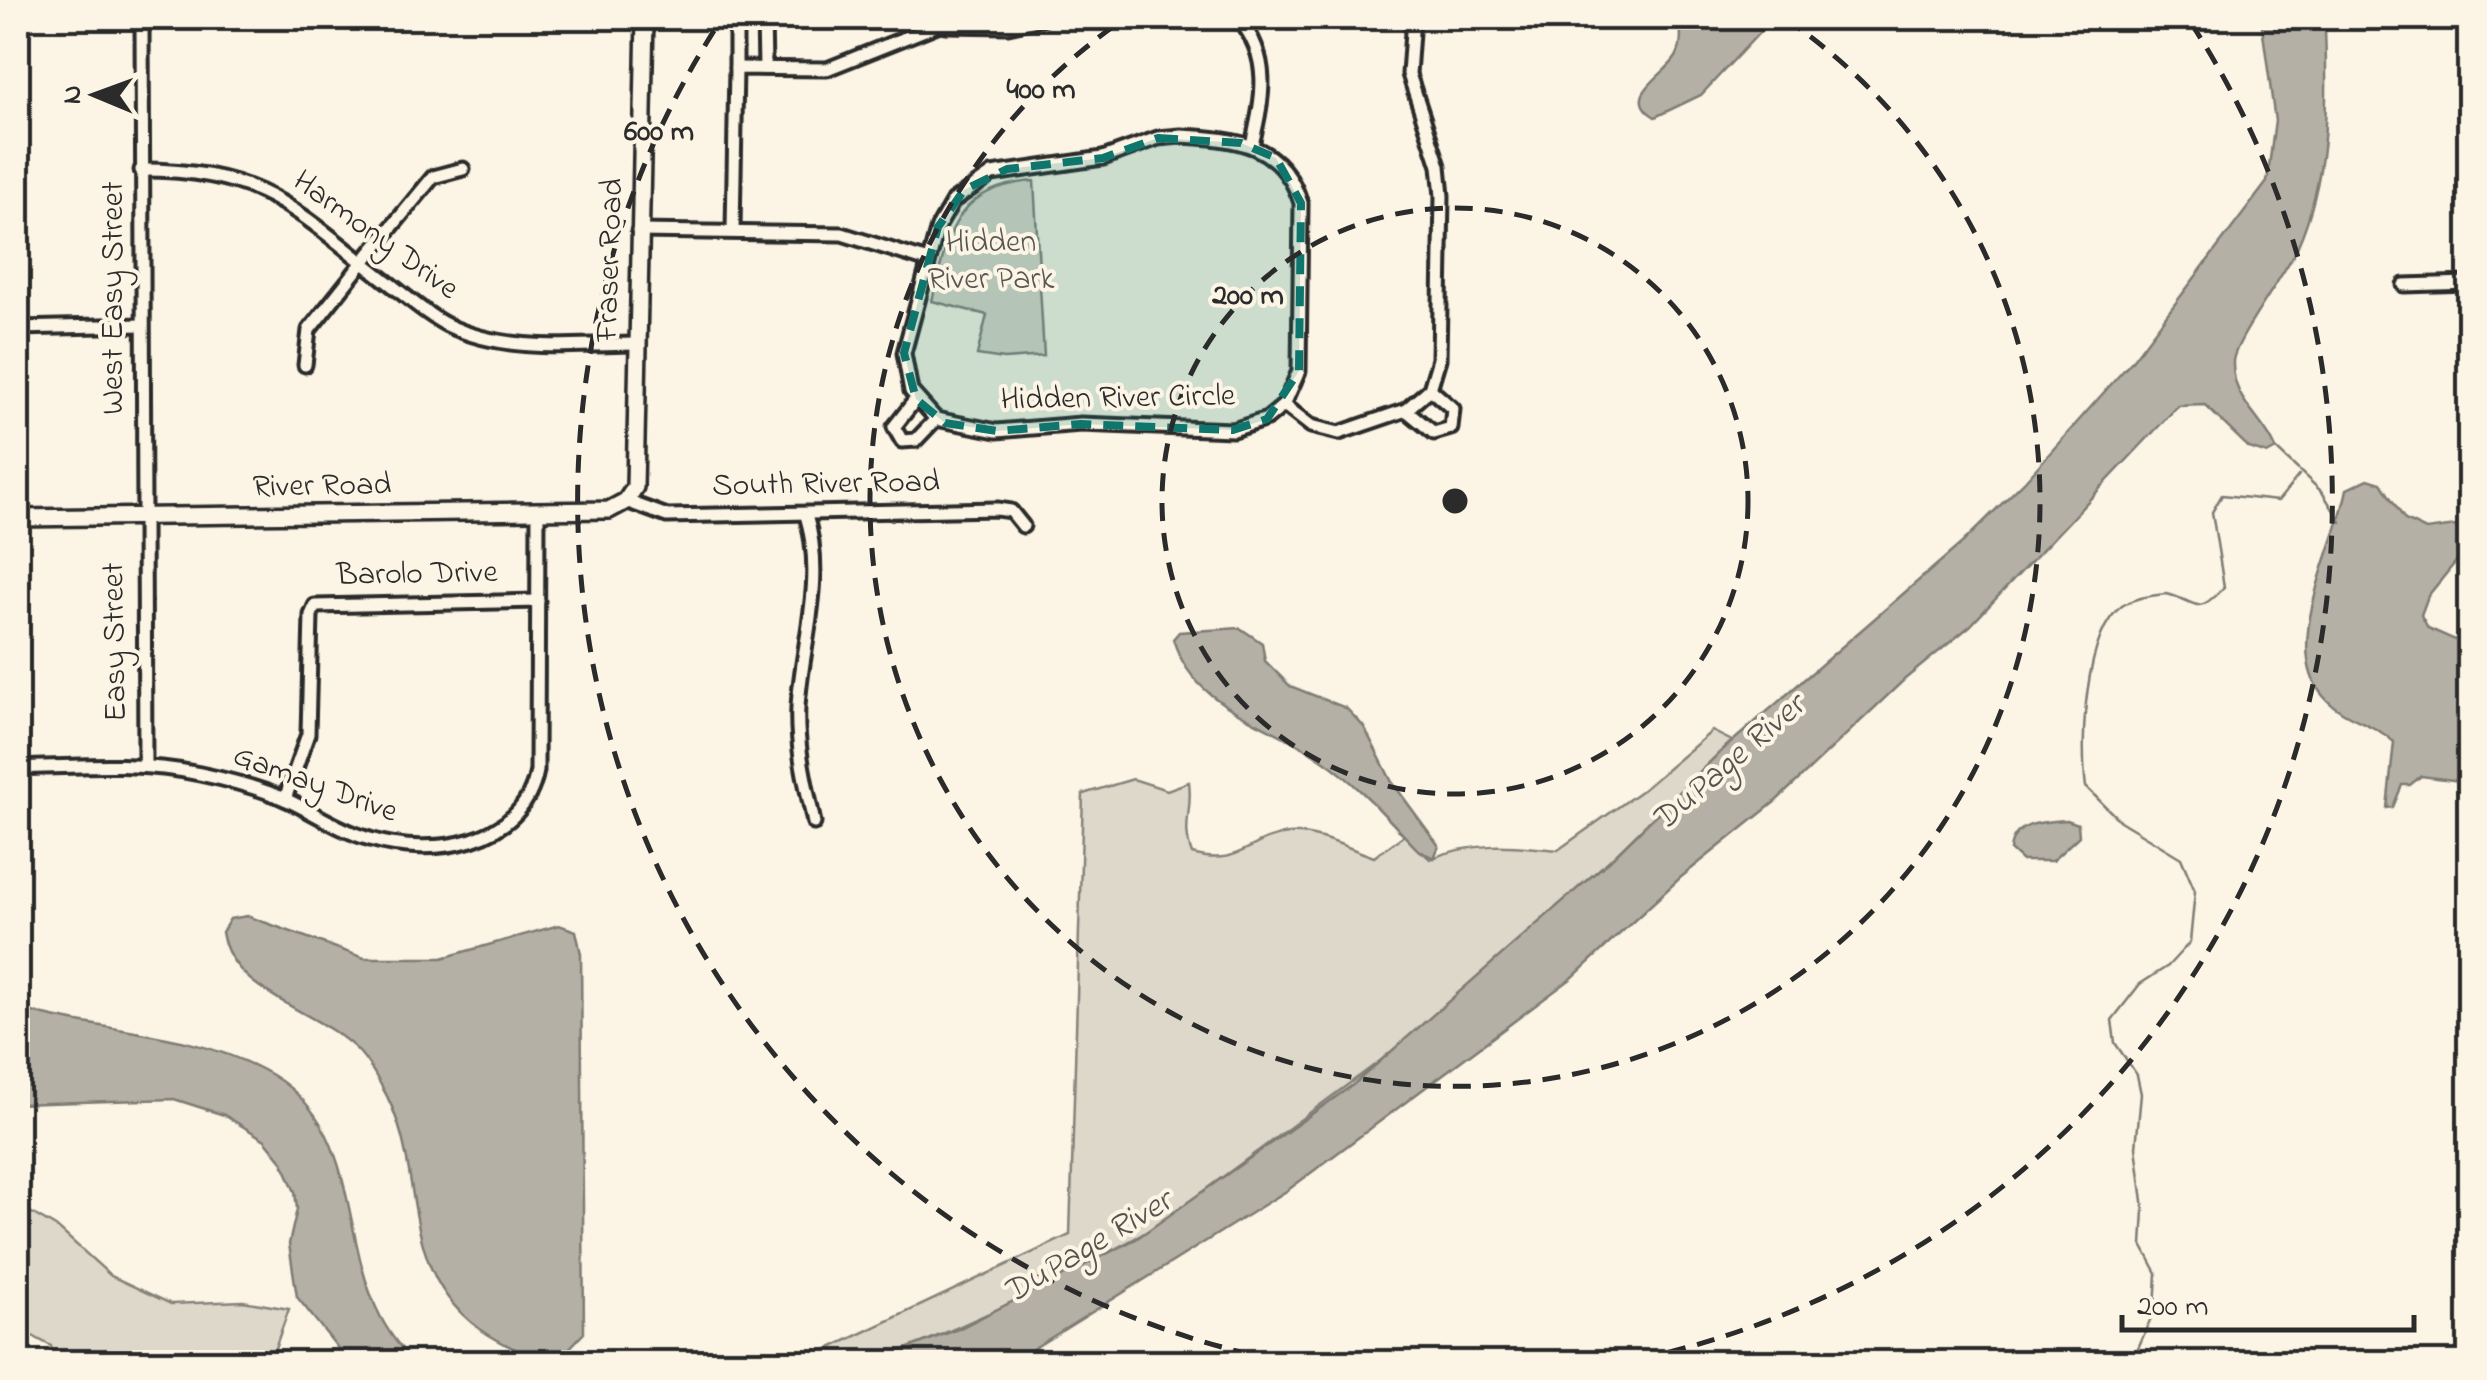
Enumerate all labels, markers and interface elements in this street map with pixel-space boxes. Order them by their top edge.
north arrow [45,45,145,145]
text: 400 m [1006,69,1076,113]
text: N [53,85,94,104]
text: 600 m [624,111,694,155]
street label: Harmony Drive [282,159,468,313]
street label: Fraser Road [585,177,637,344]
street label: West Easy Street [91,181,138,415]
park label: Hidden River Park [928,220,1055,304]
text: 200 m [1211,275,1284,319]
street label: Hidden River Circle [1000,373,1236,425]
street label: South River Road [712,460,940,510]
street label: River Road [252,462,392,512]
centre of rings [1437,483,1473,519]
street label: Barolo Drive [335,550,499,600]
street label: Easy Street [91,562,141,722]
water label: DuPage River [1641,680,1821,846]
street label: Gamay Drive [226,733,404,837]
water label: DuPage River [994,1175,1186,1320]
scale bar [2122,1270,2414,1332]
text: 200 m [2137,1286,2209,1330]

